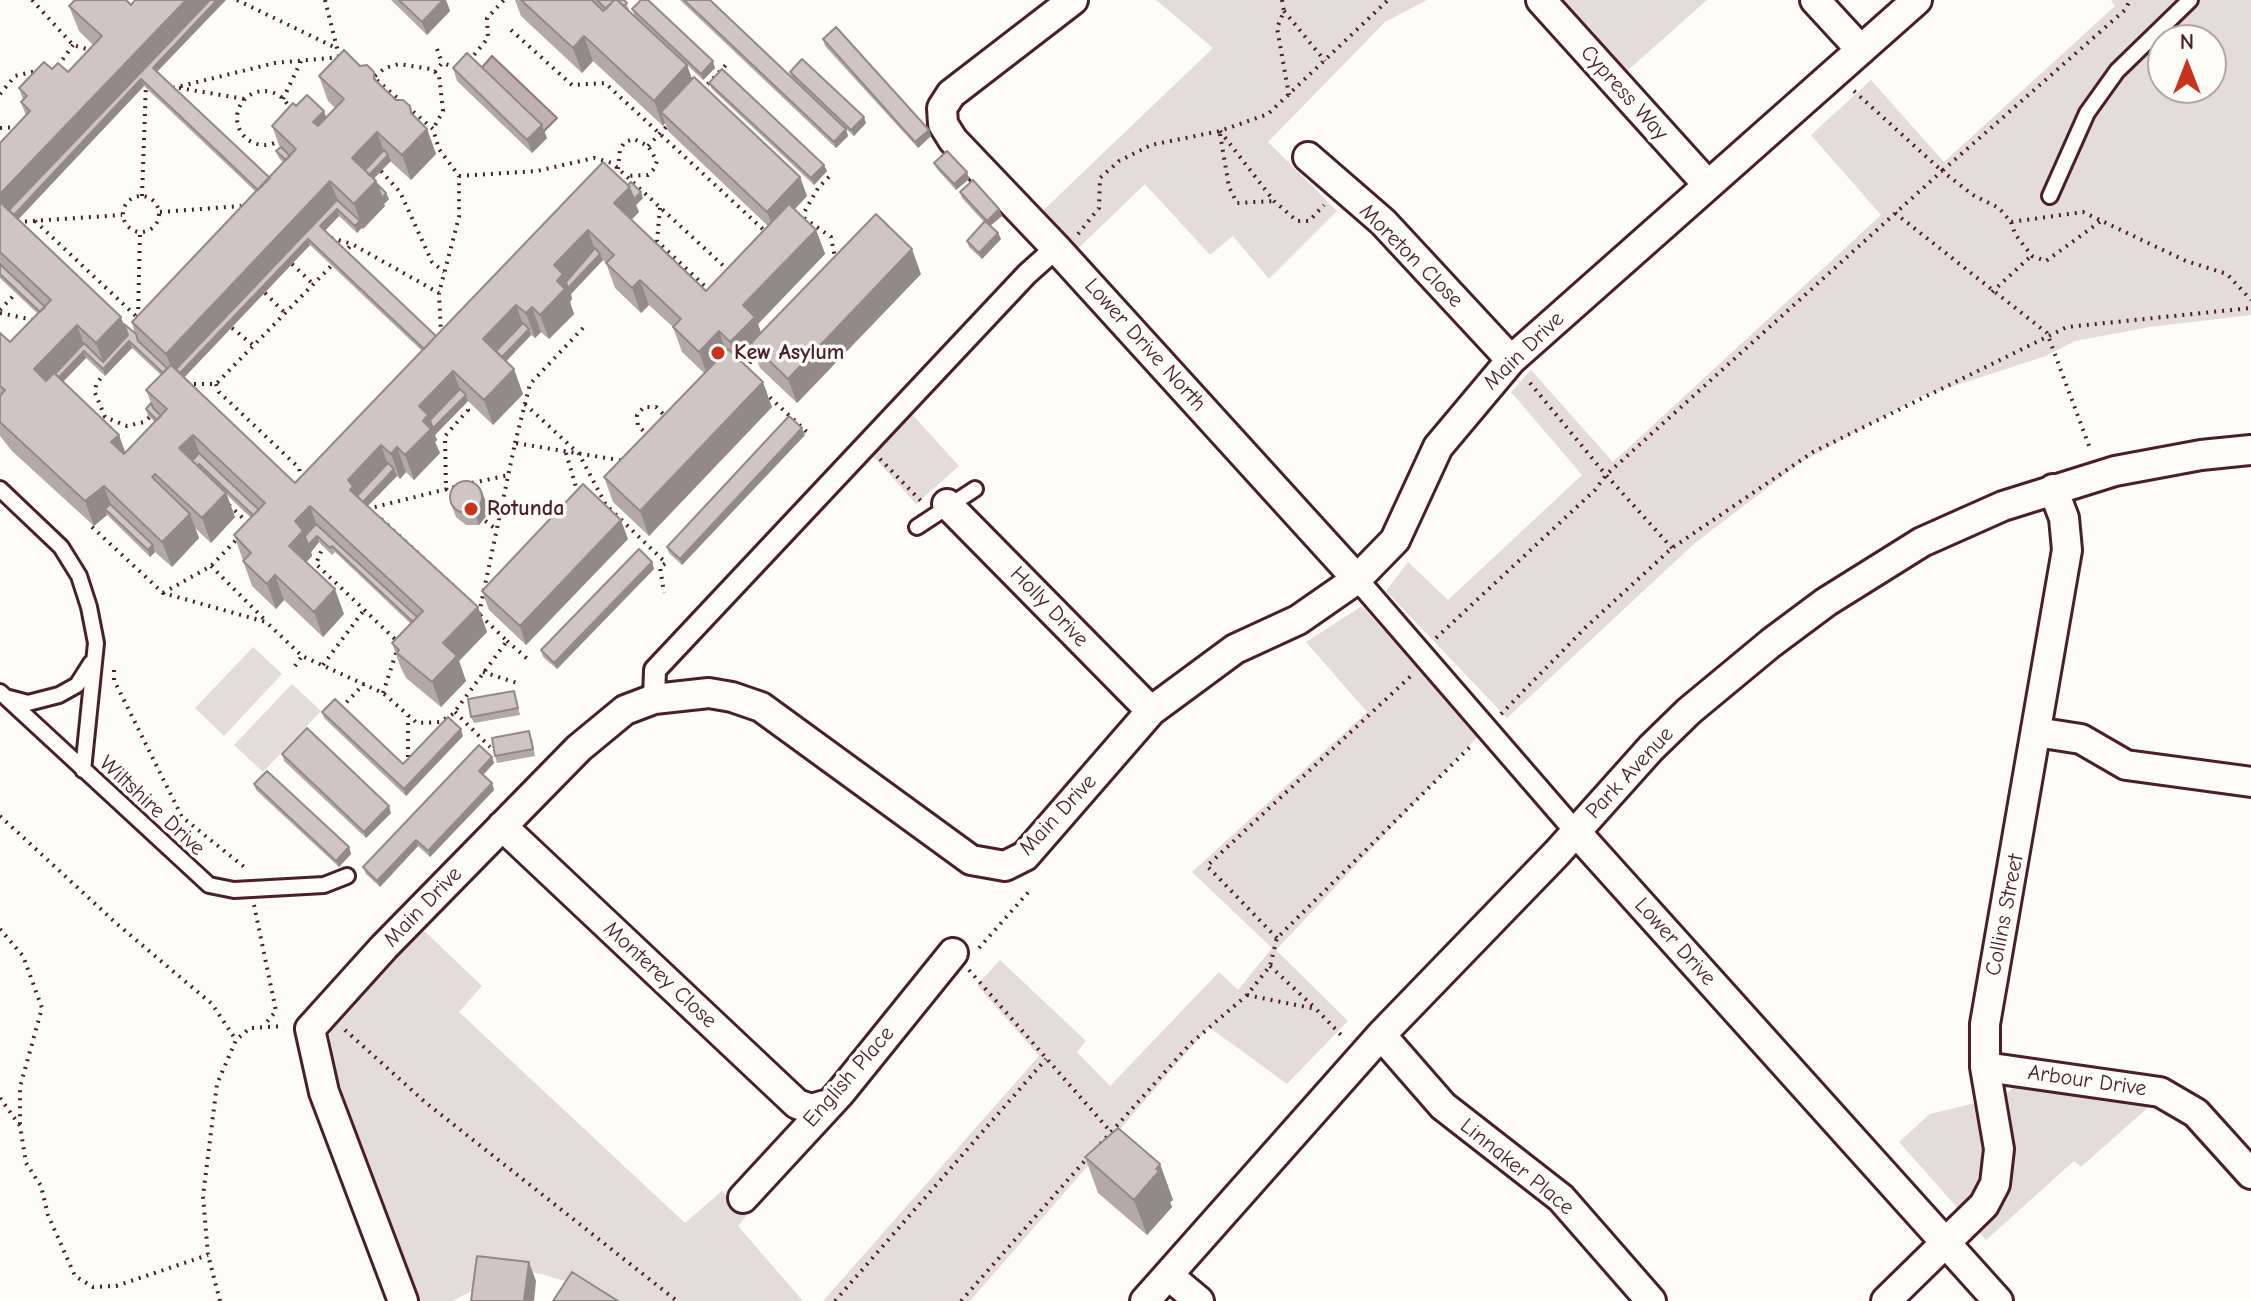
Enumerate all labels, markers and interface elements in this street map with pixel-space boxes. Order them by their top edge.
north arrow [2147,24,2227,104]
text: N [2180,29,2194,55]
street label: Cypress Way [1574,40,1674,146]
street label: Moreton Close [1354,199,1468,313]
street label: Lower Drive North [1078,273,1212,417]
street label: Main Drive [1478,306,1570,396]
place label: Kew Asylum [734,340,844,366]
marker: Kew Asylum [709,344,727,362]
place label: Rotunda [487,496,564,522]
marker: Rotunda [462,500,480,518]
street label: Holly Drive [1004,561,1094,653]
street label: Park Avenue [1581,721,1679,825]
street label: Wiltshire Drive [94,750,210,862]
street label: Main Drive [1014,769,1102,861]
street label: Collins Street [1980,852,2030,978]
street label: Main Drive [378,861,468,953]
street label: Lower Drive [1629,893,1721,991]
street label: Monterey Close [598,916,722,1034]
street label: English Place [798,1021,900,1133]
street label: Arbour Drive [2026,1060,2148,1102]
street label: Linnaker Place [1455,1113,1579,1221]

